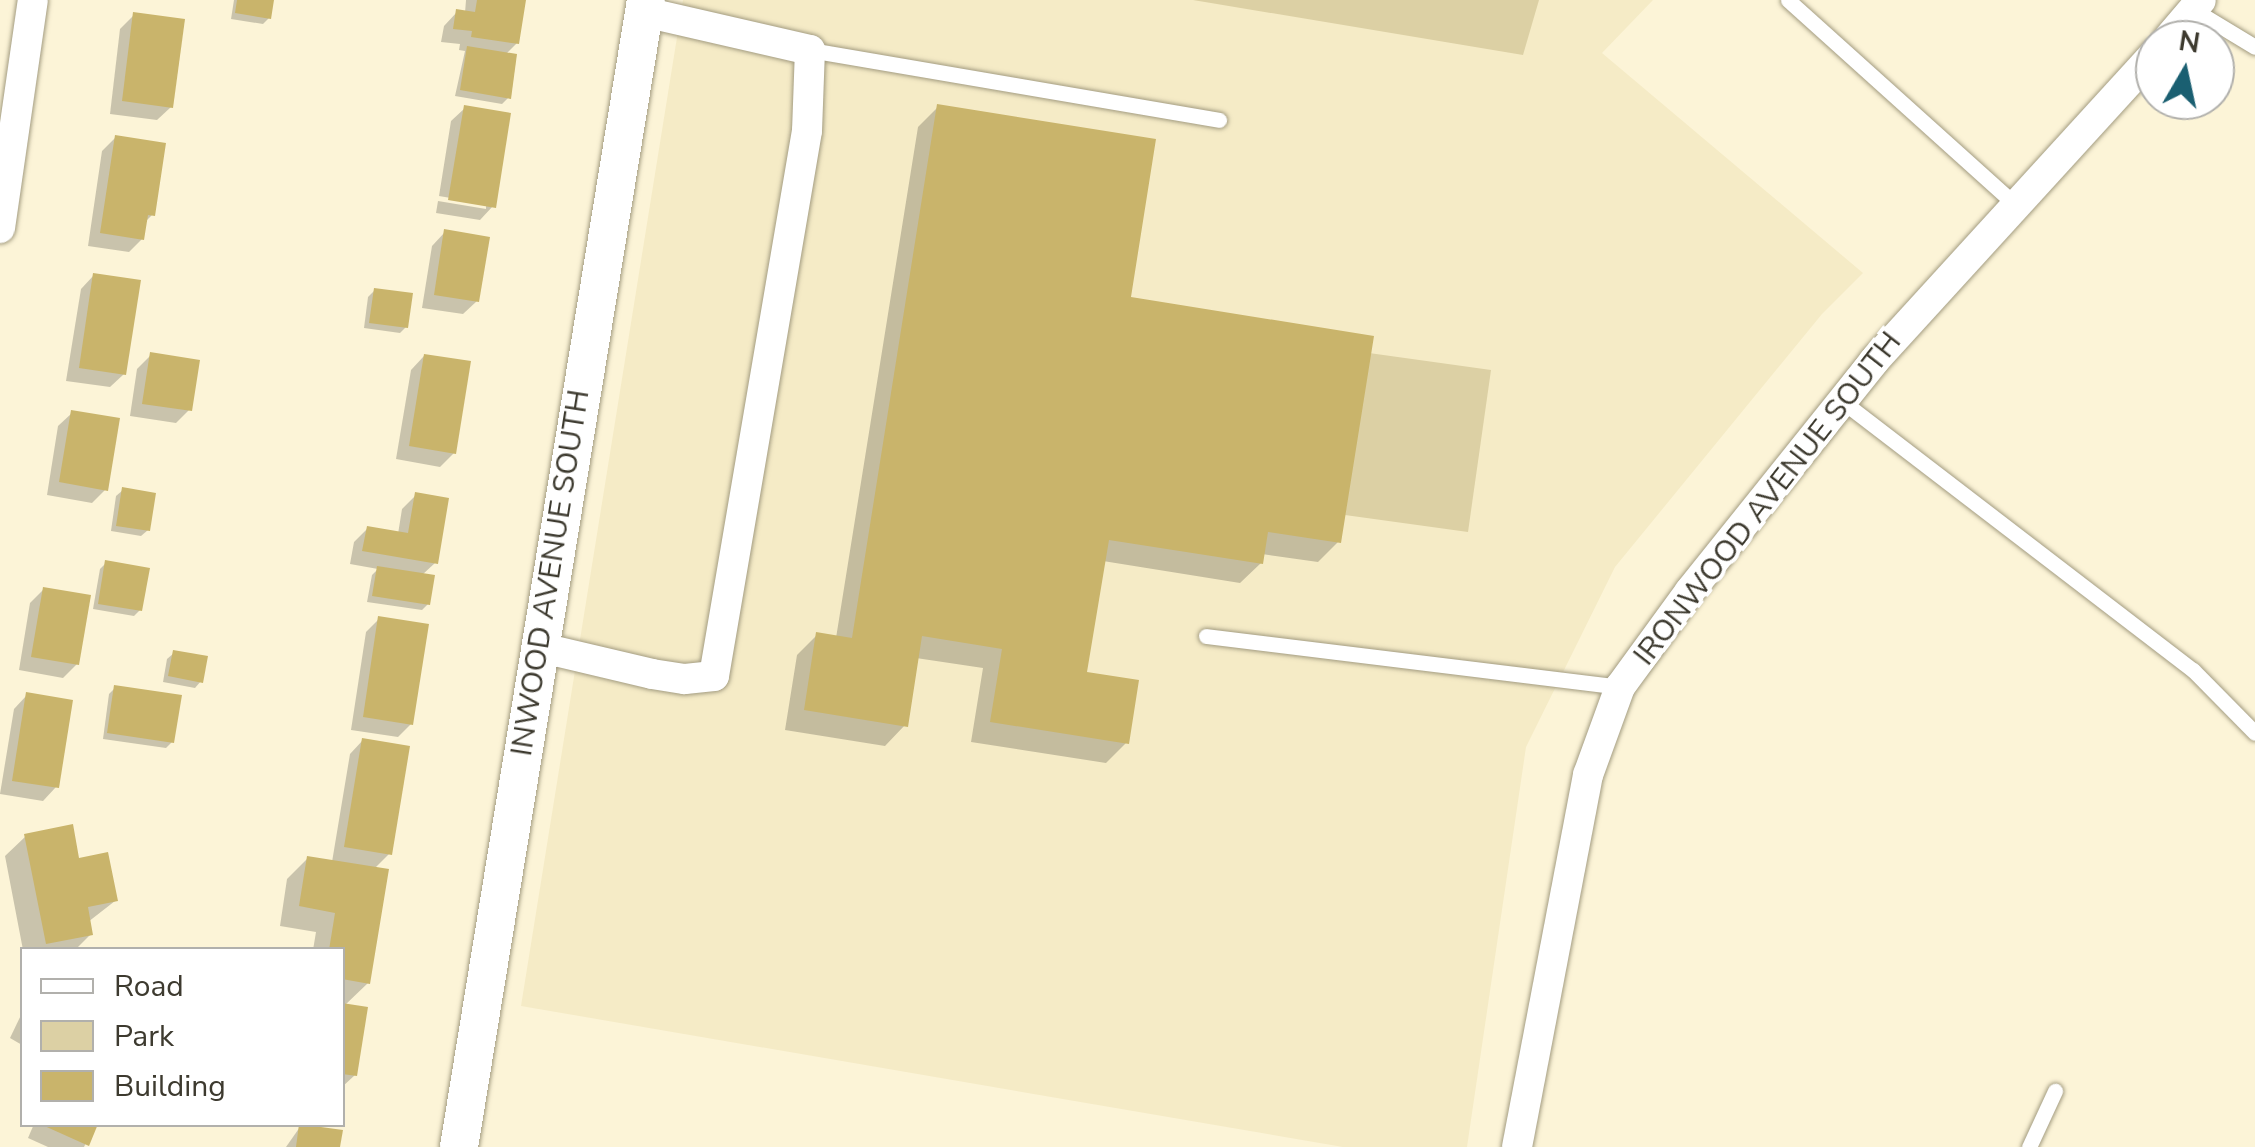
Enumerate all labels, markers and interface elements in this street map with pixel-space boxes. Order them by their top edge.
north arrow [2135,20,2235,120]
text: N [2176,22,2203,63]
street label: IRONWOOD AVENUE SOUTH [1627,325,1909,673]
street label: INWOOD AVENUE SOUTH [504,387,598,759]
legend [20,947,345,1127]
text: Road [114,966,184,1007]
text: Park [114,1016,174,1057]
text: Building [114,1066,226,1107]

